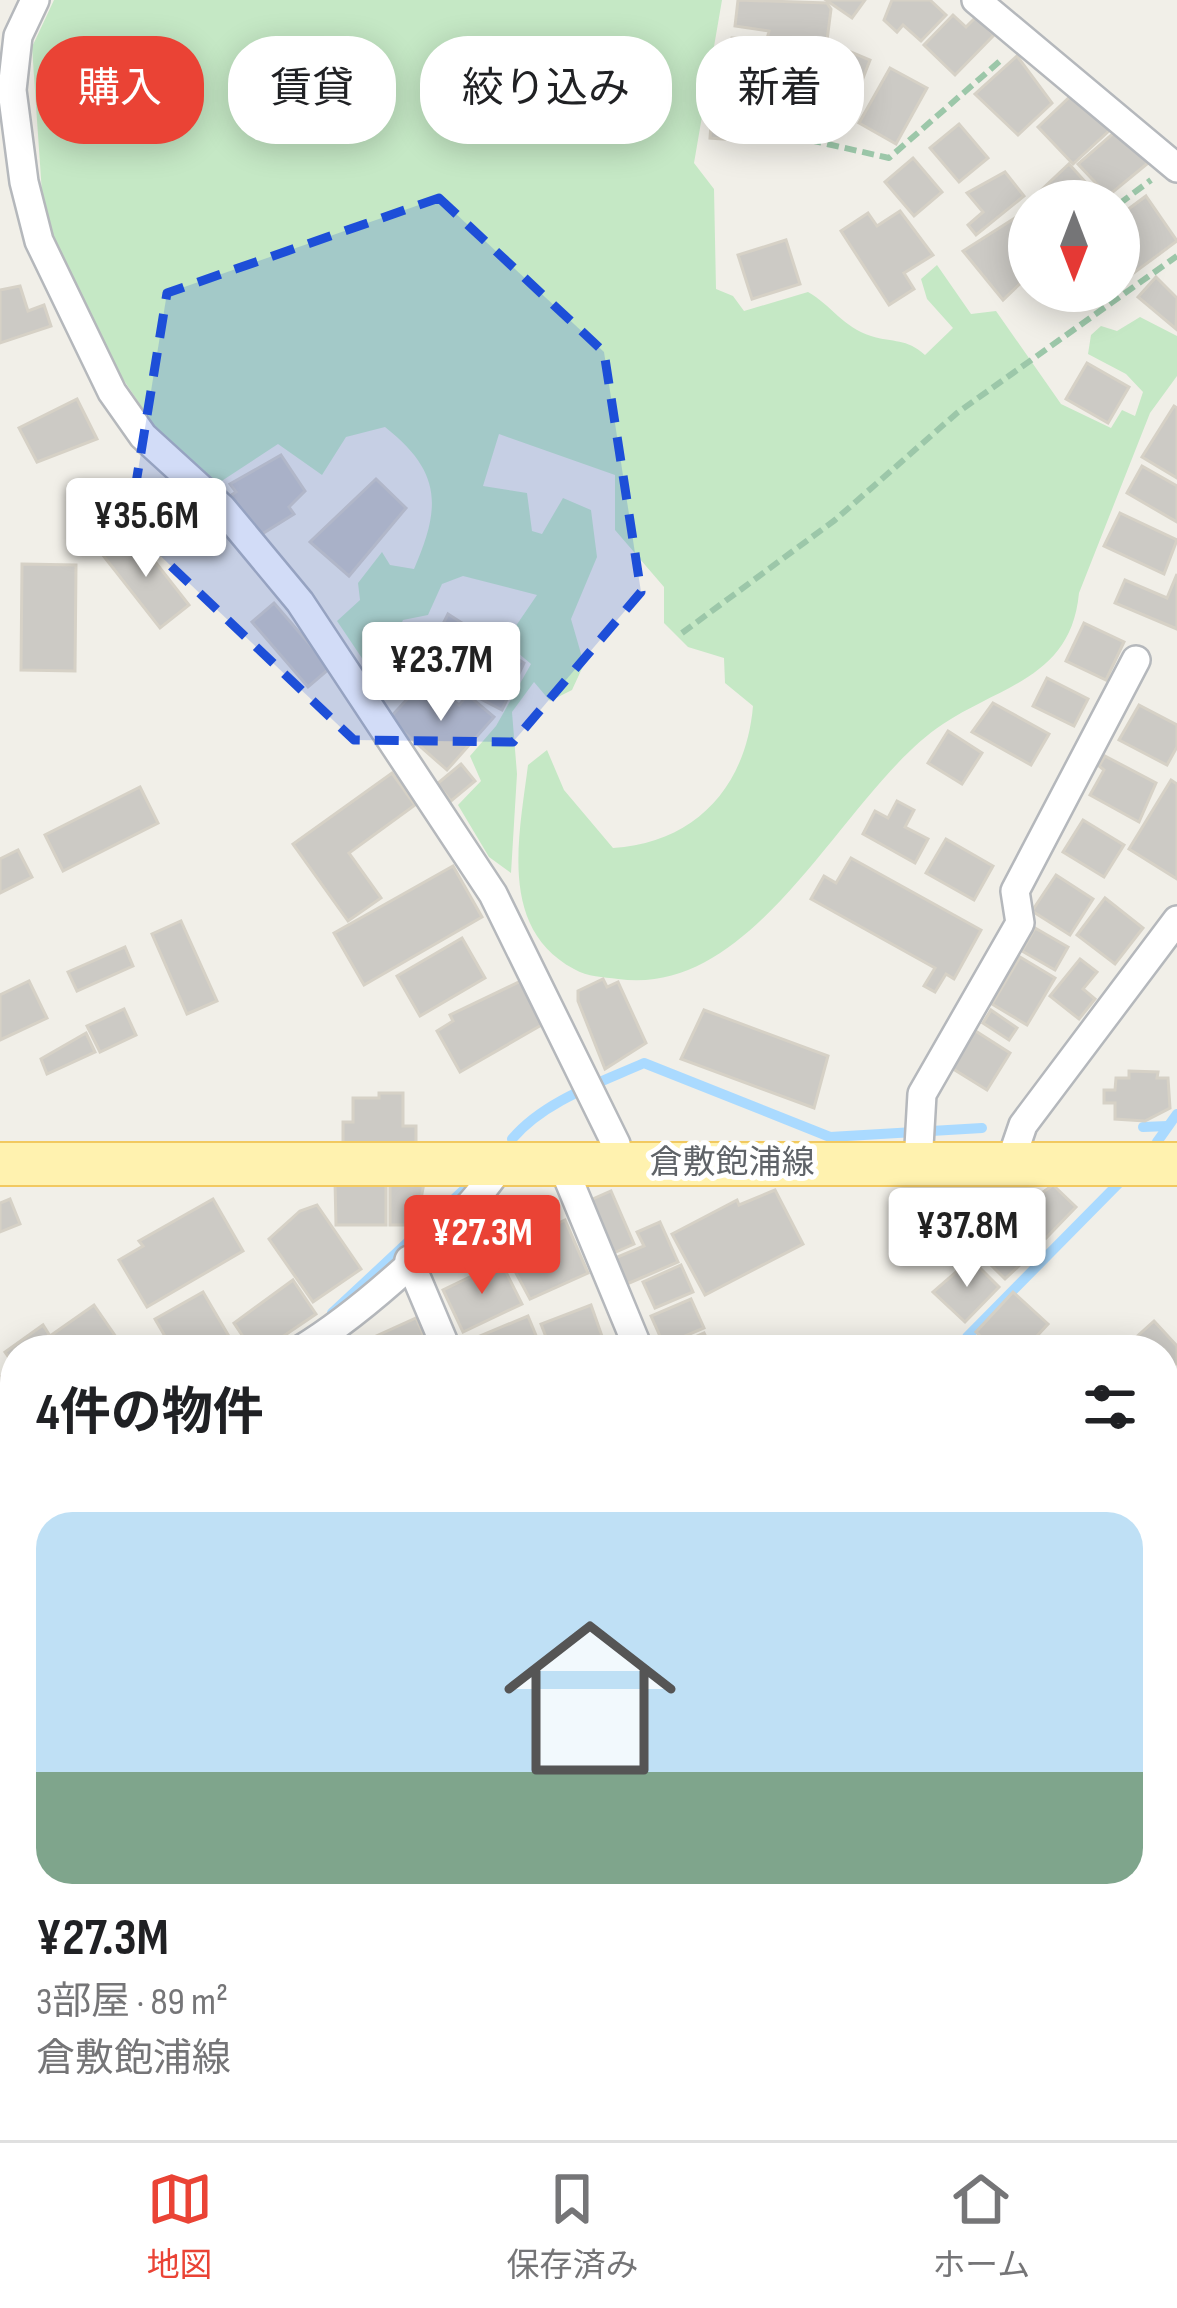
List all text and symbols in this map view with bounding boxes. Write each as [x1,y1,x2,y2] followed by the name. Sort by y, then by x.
[36,36,204,144] chip: 購入
[228,36,396,144] chip: 賃貸
[420,36,672,144] chip: 絞り込み
[696,36,864,144] chip: 新着
[1008,180,1140,312] north arrow
[1008,180,1140,312] map controls
[48,478,244,580] pin: ¥35.6M
[93,493,199,540] text: ¥35.6M
[343,622,539,724] pin: ¥23.7M
[389,637,493,684] text: ¥23.7M
[650,1143,815,1183] street label: 倉敷飽浦線
[869,1188,1065,1290] pin: ¥37.8M
[384,1195,580,1297] pin: ¥27.3M
[916,1203,1018,1250] text: ¥37.8M
[431,1210,533,1257] text: ¥27.3M
[1077,1374,1143,1440] icon: filters
[36,1383,264,1444] text: 4件の物件
[482,1590,698,1806] icon: home
[36,1908,169,1969] text: ¥27.3M
[36,1979,228,2026] text: 3部屋 · 89 m²
[36,2036,231,2083] text: 倉敷飽浦線
[147,2166,213,2286] tab: 地図
[506,2166,638,2286] tab: 保存済み
[932,2166,1030,2286] tab: ホーム

